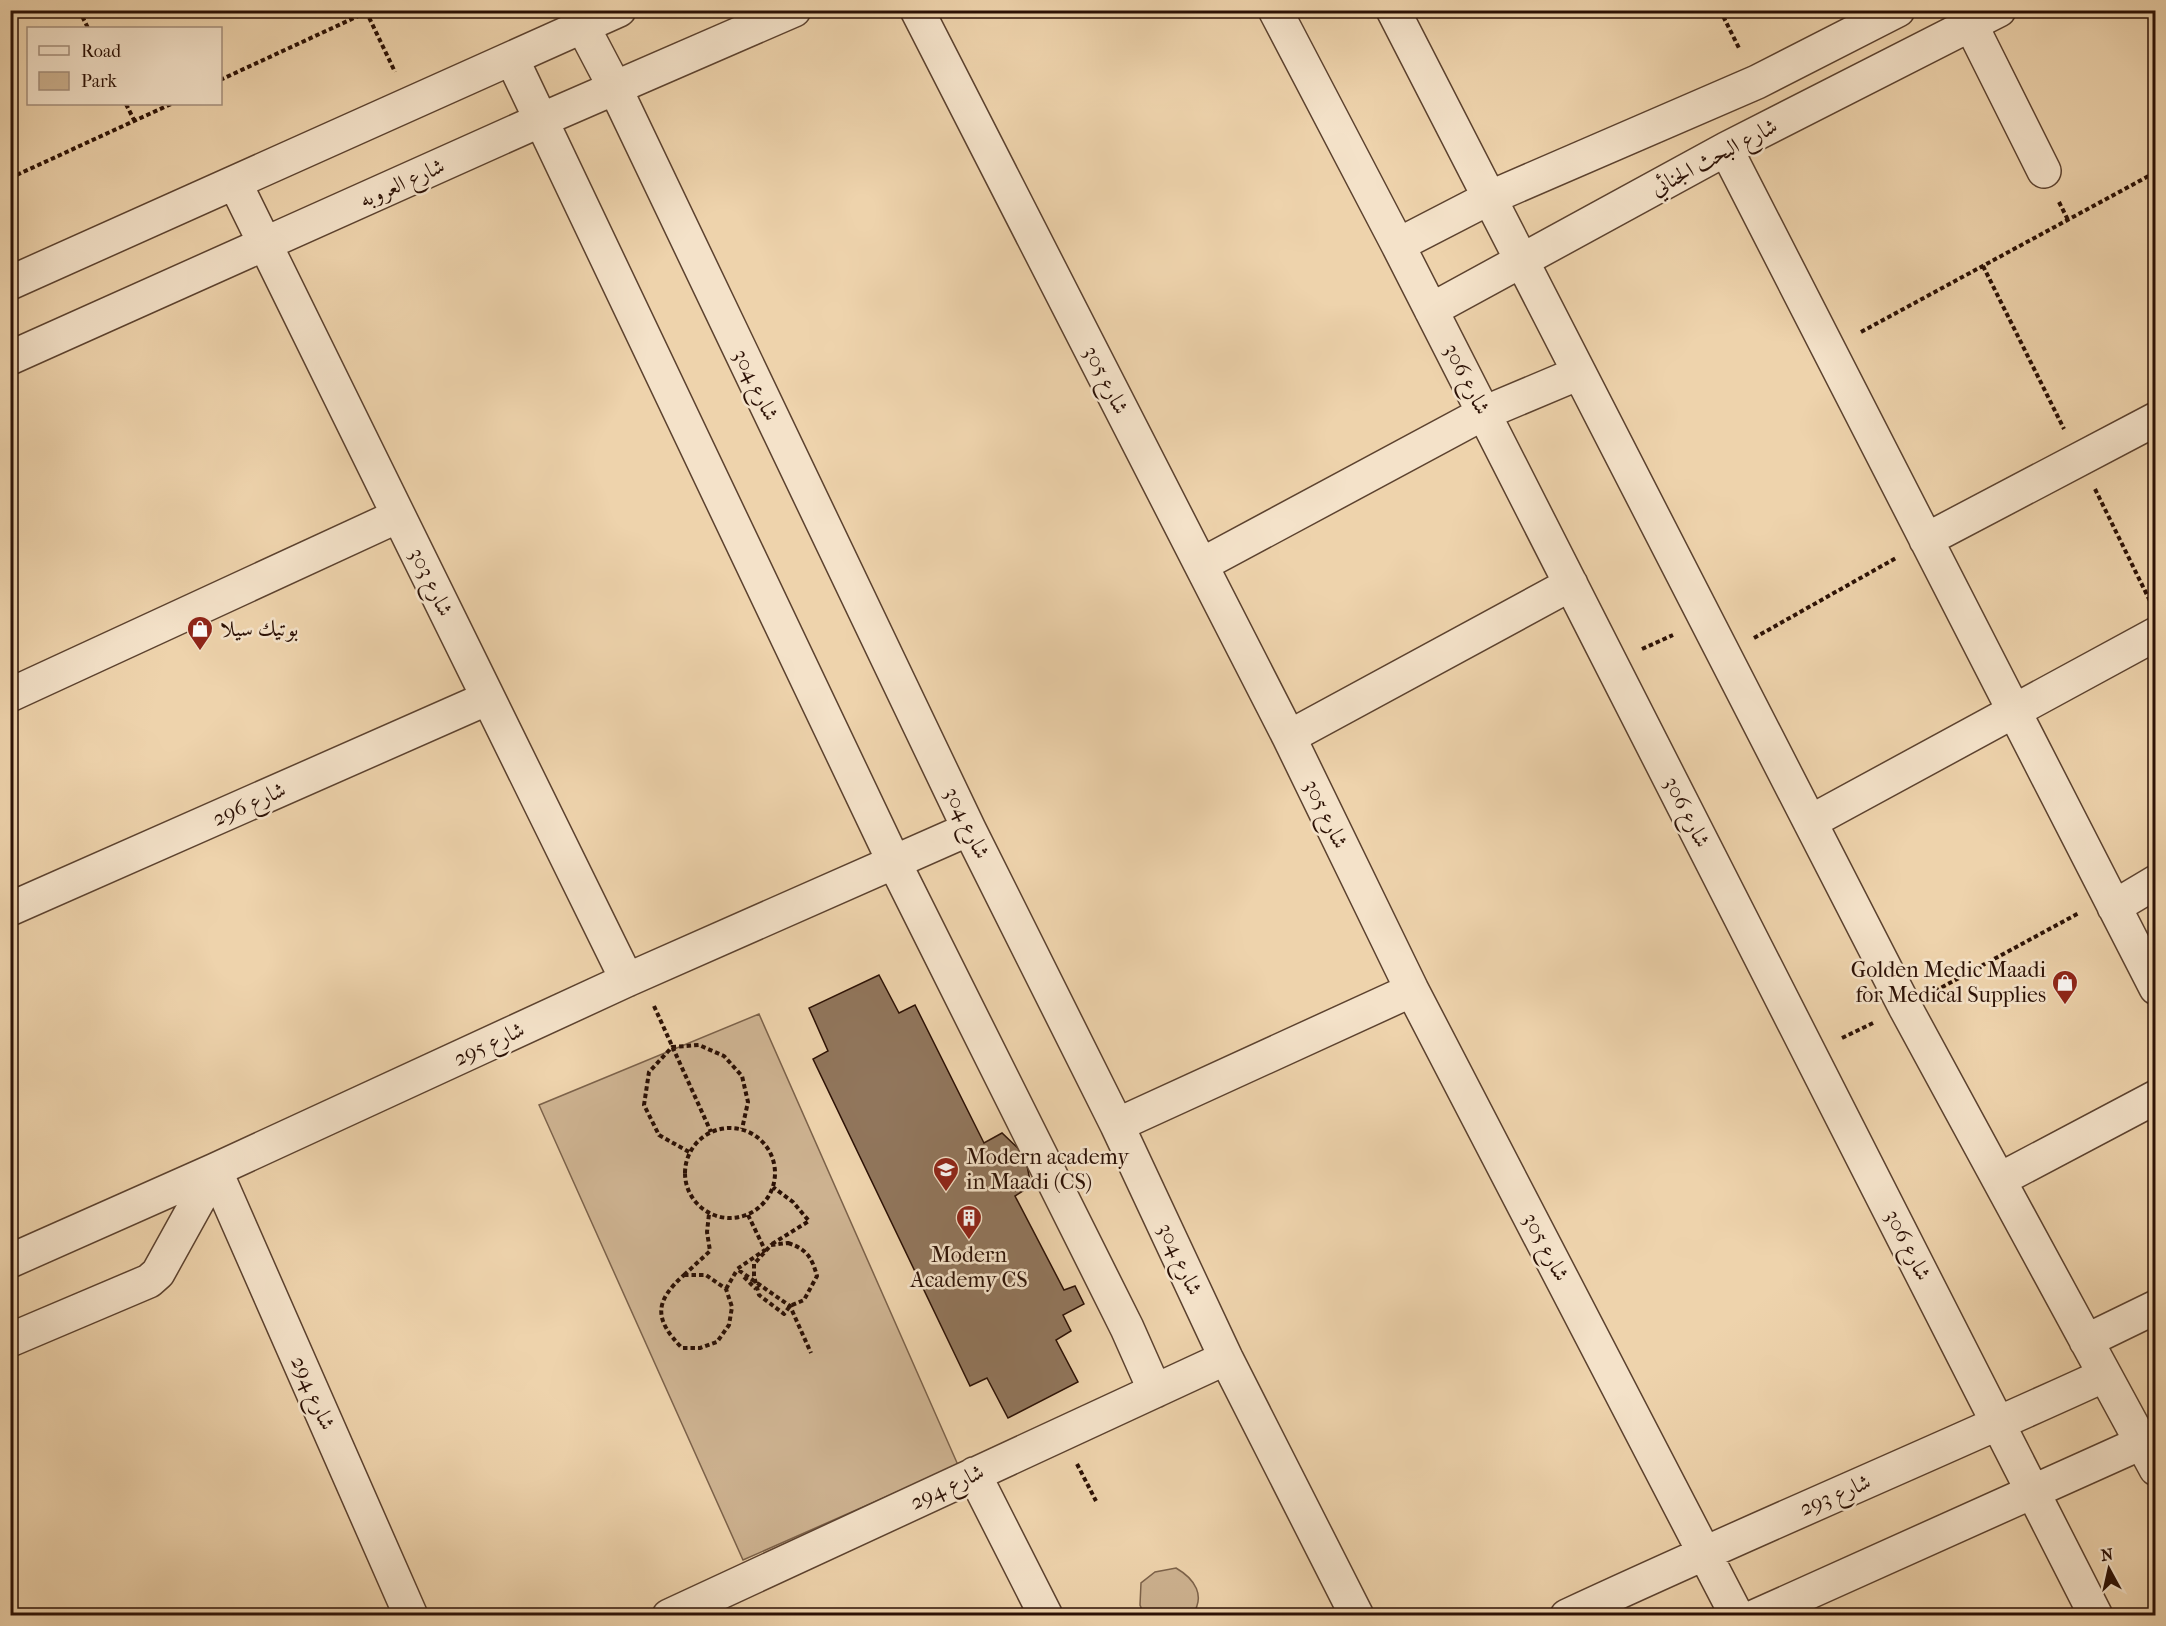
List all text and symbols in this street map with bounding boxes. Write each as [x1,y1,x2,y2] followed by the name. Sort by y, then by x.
[27,27,222,105] legend
[81,41,121,62] text: Road
[81,71,118,92] text: Park
[1646,113,1784,206] street label: شارع البحث الجنائي
[355,153,451,218] street label: شارع العروبه
[1434,339,1496,421] street label: شارع 306
[1073,341,1134,421] street label: شارع 305
[723,345,785,427] street label: شارع 304
[399,543,459,623] street label: شارع 303
[185,614,215,652] shop icon: بوتيك سيلا
[220,616,298,642] place label: بوتيك سيلا
[1654,772,1716,854] street label: شارع 306
[1294,775,1354,855] street label: شارع 305
[208,776,292,836] street label: شارع 296
[934,783,996,865] street label: شارع 304
[1851,957,2046,1008] place label: Golden Medic Maadi for Medical Supplies
[2050,968,2080,1006] shop icon: Golden Medic Maadi for Medical Supplies
[449,1016,531,1076] street label: شارع 295
[966,1144,1130,1195] place label: Modern academy in Maadi (CS)
[931,1155,961,1193] school or university icon: Modern academy in Maadi (CS)
[954,1203,984,1241] building icon: Modern Academy CS
[1875,1205,1937,1287] street label: شارع 306
[1513,1208,1575,1288] street label: شارع 305
[1147,1219,1208,1301] street label: شارع 304
[909,1242,1028,1293] place label: Modern Academy CS
[281,1352,341,1436] street label: شارع 294
[906,1459,990,1520] street label: شارع 294
[1795,1468,1876,1526] street label: شارع 293
[2079,1539,2139,1599] north arrow
[2100,1544,2115,1565] text: N

